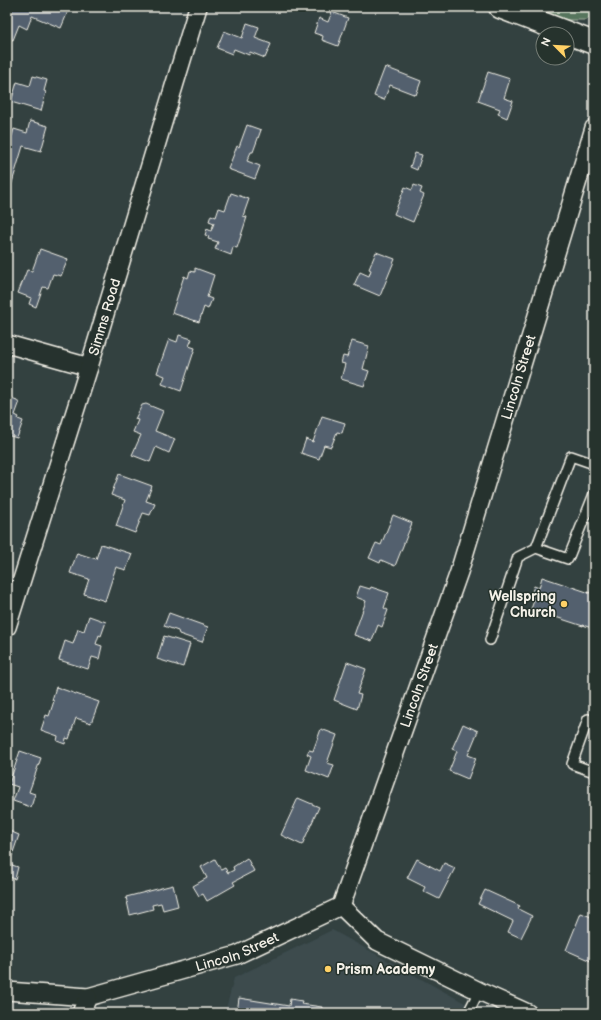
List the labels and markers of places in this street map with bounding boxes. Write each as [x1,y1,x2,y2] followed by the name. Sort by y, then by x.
[489,588,556,621] place label: Wellspring Church
[559,599,569,609] marker: Wellspring Church
[336,961,436,978] place label: Prism Academy
[323,964,333,974] marker: Prism Academy

